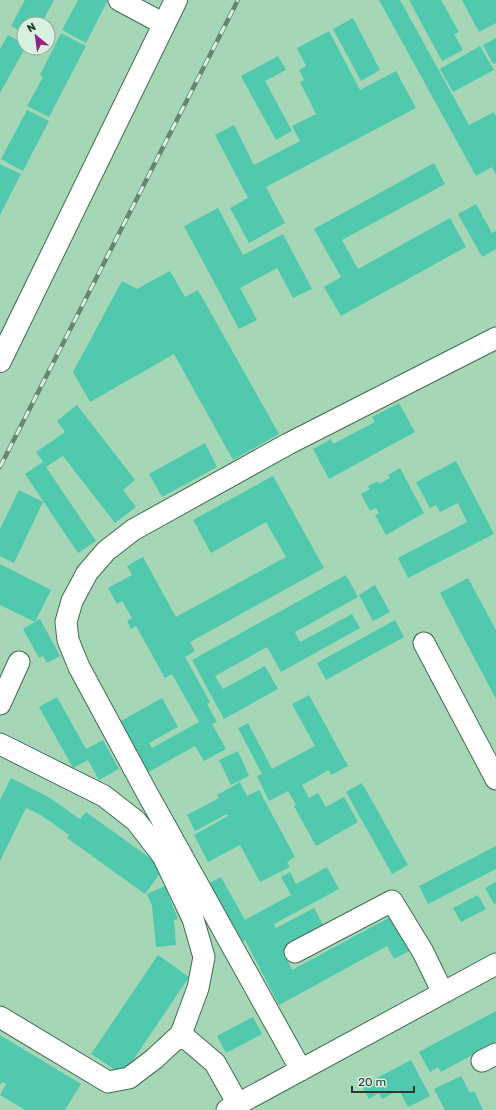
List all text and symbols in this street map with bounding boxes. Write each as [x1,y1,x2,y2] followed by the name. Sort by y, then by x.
[16,16,56,56] north arrow
[25,20,38,35] text: N
[352,1068,414,1094] scale bar
[358,1075,386,1089] text: 20 m

